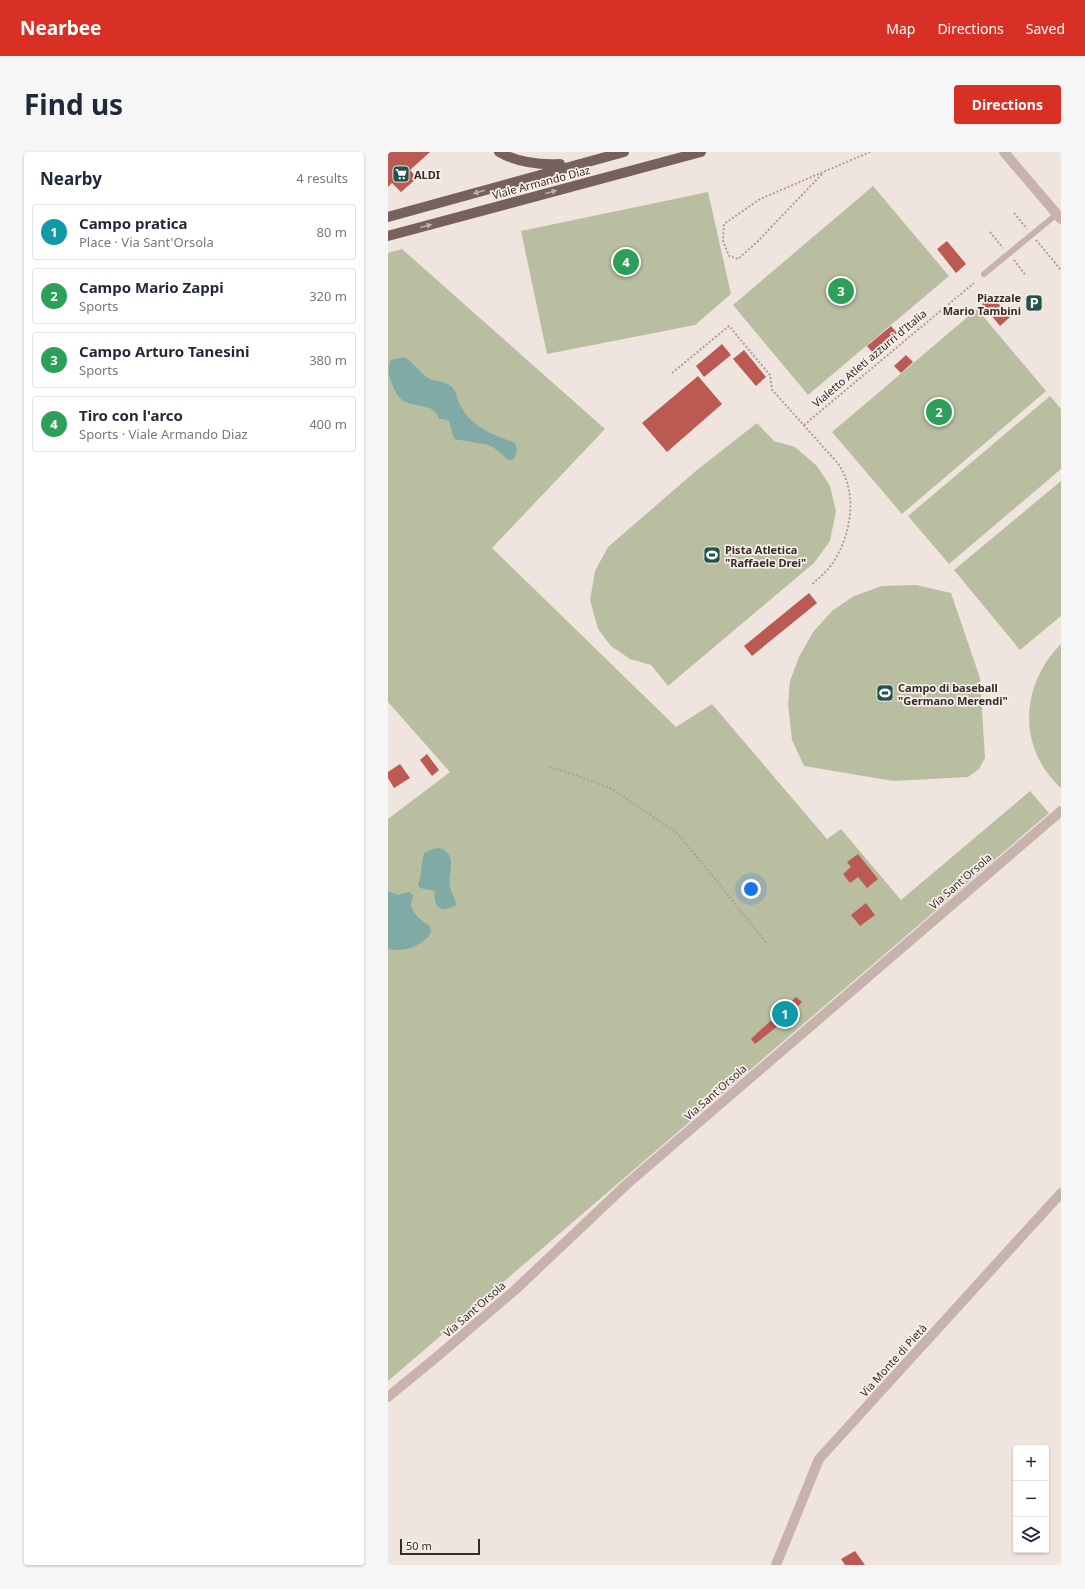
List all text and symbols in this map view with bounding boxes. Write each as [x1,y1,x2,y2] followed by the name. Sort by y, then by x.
[20,15,101,41] text: Nearbee
[886,19,915,38] text: Map
[937,19,1004,38] text: Directions
[1026,19,1065,38] text: Saved
[24,85,123,123] text: Find us
[954,85,1061,124] button: Directions
[490,162,592,202] street label: Viale Armando Diaz
[391,164,411,184] supermarket icon: ALDI
[40,167,102,190] text: Nearby
[414,167,440,182] place label: ALDI
[296,169,348,187] text: 4 results
[472,189,485,195] one-way arrow
[546,189,558,195] one-way arrow
[79,213,188,233] text: Campo pratica
[419,222,432,228] one-way arrow
[50,223,58,241] text: 1
[317,223,347,241] text: 80 m
[79,233,214,251] text: Place · Via Sant'Orsola
[613,247,639,277] pin: 4
[828,276,854,306] pin: 3
[79,277,224,297] text: Campo Mario Zappi
[50,287,58,305] text: 2
[309,287,347,305] text: 320 m
[943,290,1021,318] place label: Piazzale Mario Tambini
[1024,293,1044,313] parking icon: Piazzale Mario Tambini
[79,297,118,315] text: Sports
[809,306,929,410] street label: Vialetto Atleti azzurri d'Italia
[79,341,249,361] text: Campo Arturo Tanesini
[50,351,58,369] text: 3
[309,351,347,369] text: 380 m
[79,361,118,379] text: Sports
[926,397,952,427] pin: 2
[79,405,183,425] text: Tiro con l'arco
[50,415,58,433] text: 4
[309,415,347,433] text: 400 m
[79,425,248,443] text: Sports · Viale Armando Diaz
[725,542,806,570] place label: Pista Atletica "Raffaele Drei"
[702,545,722,565] sports icon: Pista Atletica "Raffaele Drei"
[898,680,1008,708] place label: Campo di baseball "Germano Merendi"
[875,683,895,703] sports icon: Campo di baseball "Germano Merendi"
[926,850,994,912] street label: Via Sant'Orsola
[741,879,761,899] your location
[772,999,798,1029] pin: 1
[681,1061,749,1123] street label: Via Sant'Orsola
[440,1278,508,1340] street label: Via Sant'Orsola
[856,1320,930,1400] street label: Via Monte di Pietà
[1013,1445,1049,1553] map controls
[1013,1445,1049,1481] button: +
[1013,1481,1049,1517] button: −
[1013,1517,1049,1553] button: layers
[400,1537,480,1556] scale bar
[406,1538,432,1553] text: 50 m

